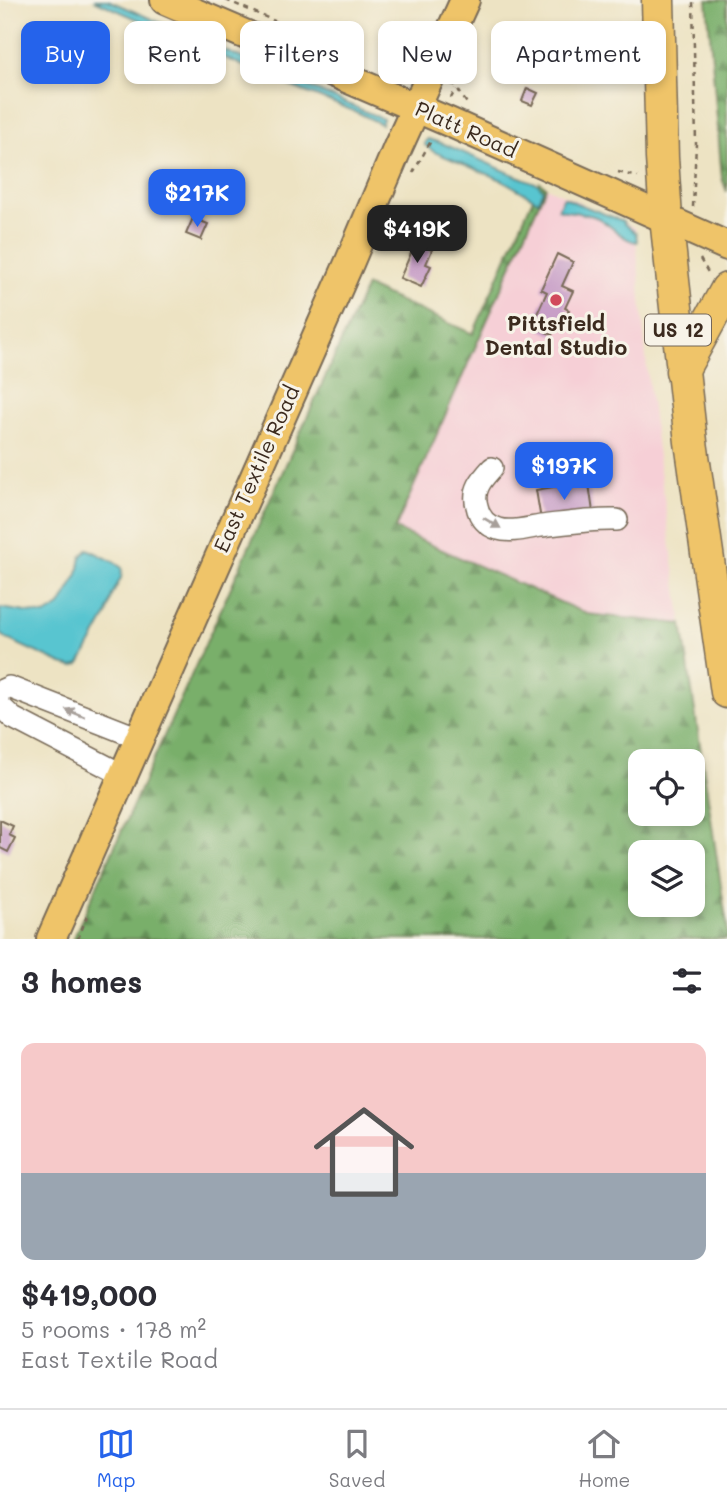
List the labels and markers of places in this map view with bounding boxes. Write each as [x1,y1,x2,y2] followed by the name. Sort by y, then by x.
[148,170,246,229] pin: $217K
[368,205,466,265] pin: $419K
[548,292,564,308] marker: Pittsfield Dental Studio
[485,309,628,360] place label: Pittsfield Dental Studio
[515,442,613,502] pin: $197K

